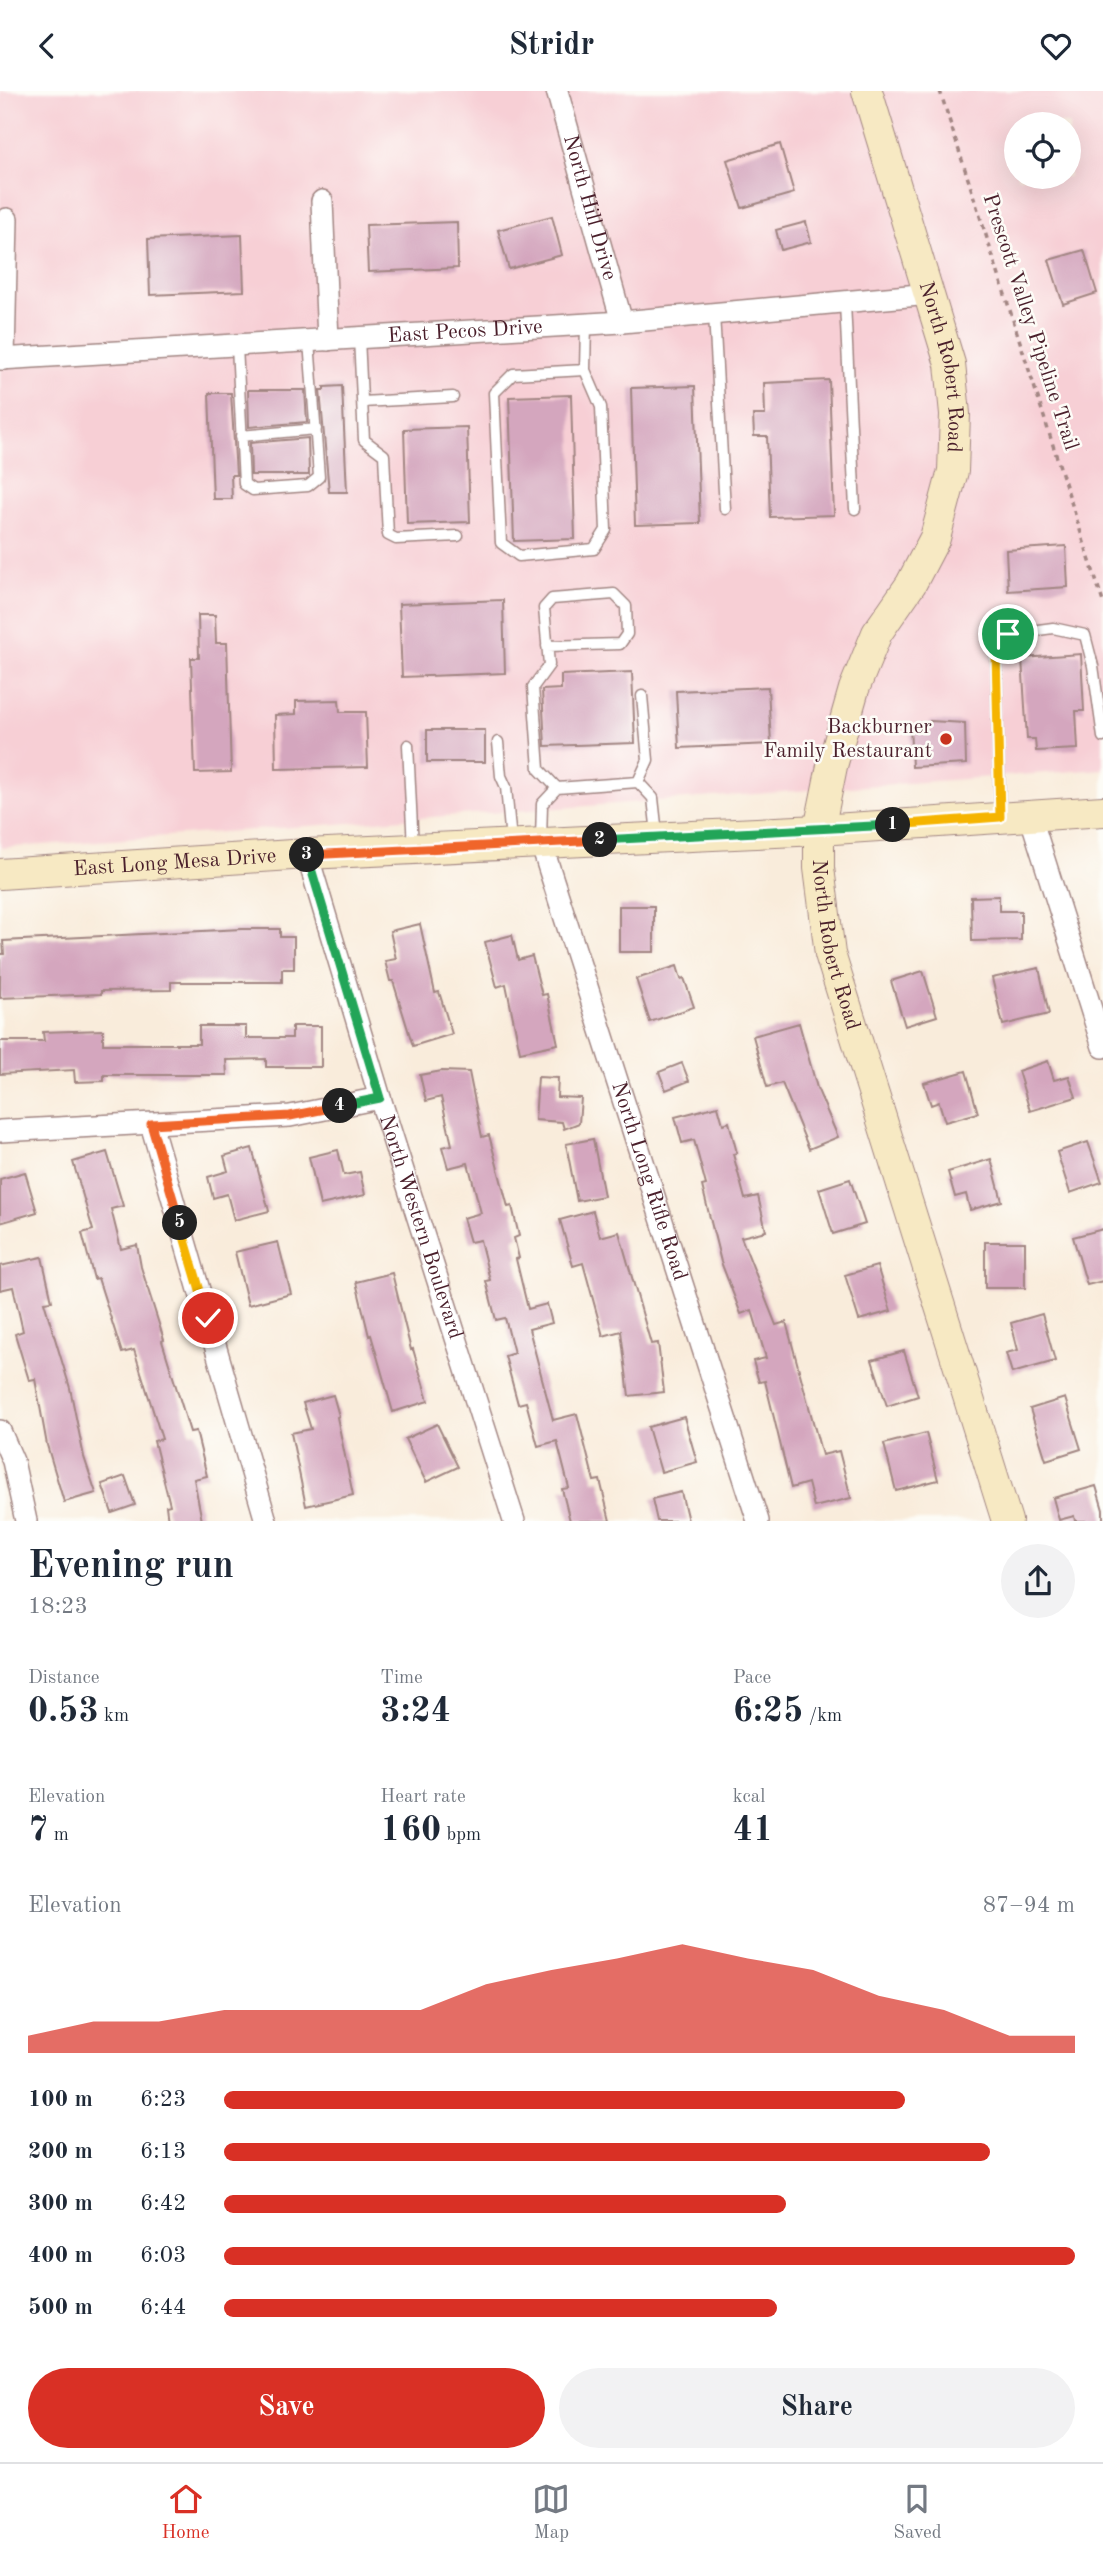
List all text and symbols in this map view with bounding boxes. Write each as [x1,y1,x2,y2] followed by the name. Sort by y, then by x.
[28,27,66,65] icon: back
[1037,27,1075,65] icon: heart
[509,30,594,62] text: Stridr
[1004,112,1081,189] map controls
[1004,112,1081,189] button: locate
[559,133,620,282] street label: North Hill Drive
[978,191,1082,453] street label: Prescott Valley Pipeline Trail
[915,279,966,453] street label: North Robert Road
[387,316,543,346] street label: East Pecos Drive
[978,604,1038,664] pin
[989,615,1027,653] icon: arrive
[763,717,932,762] place label: Backburner Family Restaurant
[938,731,954,747] marker: Backburner Family Restaurant
[876,807,910,843] pin: 1
[887,815,898,834] text: 1
[582,823,618,857] pin: 2
[594,830,605,849] text: 2
[290,837,324,873] pin: 3
[301,845,312,864] text: 3
[72,846,277,880] street label: East Long Mesa Drive
[809,859,864,1033] street label: North Robert Road
[608,1079,691,1283] street label: North Long Rifle Road
[322,1089,358,1123] pin: 4
[334,1096,345,1115] text: 4
[376,1112,466,1342] street label: North Western Boulevard
[162,1205,198,1241] pin: 5
[174,1213,185,1232] text: 5
[178,1288,238,1348] pin
[189,1299,227,1337] icon: check
[1001,1544,1075,1618] button: share
[28,1548,234,1586] text: Evening run
[28,1595,88,1618] text: 18:23
[28,1669,100,1688] text: Distance
[380,1669,423,1688] text: Time
[733,1669,771,1688] text: Pace
[28,1694,99,1729] text: 0.53
[380,1694,451,1729] text: 3:24
[733,1694,803,1729] text: 6:25
[99,1707,129,1726] text: km
[803,1707,842,1726] text: /km
[28,1788,105,1807] text: Elevation
[380,1788,466,1807] text: Heart rate
[733,1788,765,1807] text: kcal
[28,1813,48,1848] text: 7
[380,1813,441,1848] text: 160
[733,1813,773,1848] text: 41
[48,1826,69,1845] text: m
[441,1826,481,1845] text: bpm
[28,1894,122,1917] text: Elevation
[983,1894,1075,1917] text: 87–94 m
[28,2088,93,2111] text: 100 m
[140,2088,186,2111] text: 6:23
[28,2140,93,2163] text: 200 m
[140,2140,186,2163] text: 6:13
[28,2192,93,2215] text: 300 m
[140,2192,186,2215] text: 6:42
[28,2244,93,2267] text: 400 m
[140,2244,186,2267] text: 6:03
[28,2296,93,2319] text: 500 m
[140,2296,186,2319] text: 6:44
[28,2368,545,2448] button: Save
[559,2368,1075,2448] button: Share
[161,2480,210,2545] tab: Home
[532,2480,570,2545] tab: Map
[893,2480,942,2545] tab: Saved

